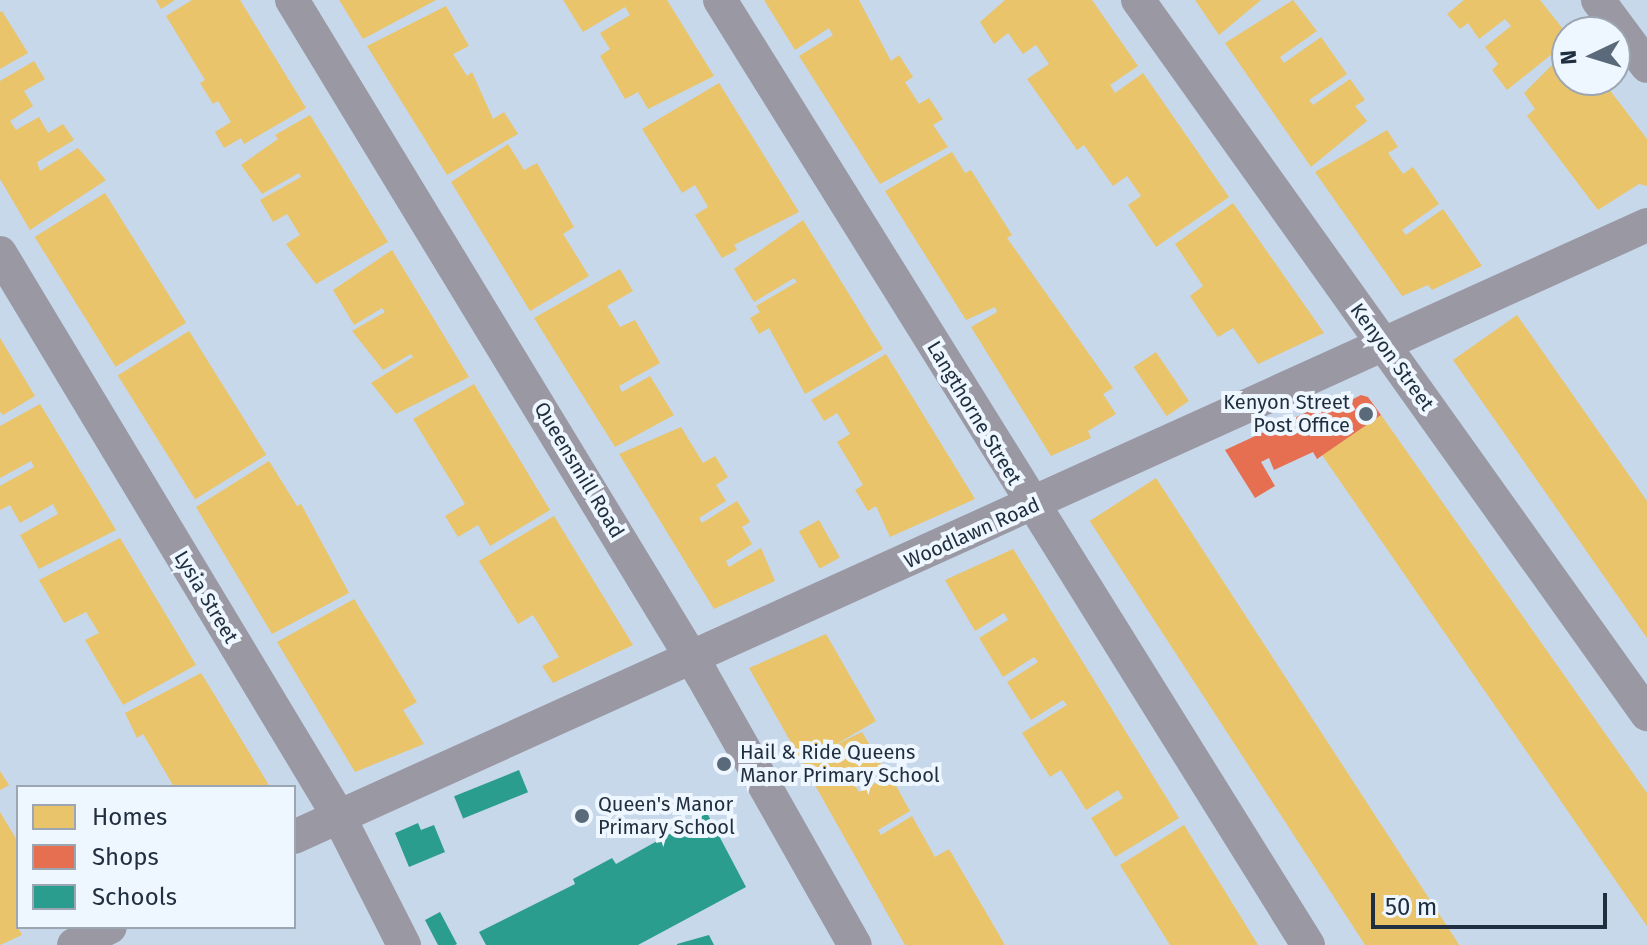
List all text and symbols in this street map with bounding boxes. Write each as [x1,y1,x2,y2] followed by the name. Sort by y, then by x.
[1551,16,1631,96] north arrow
[1555,49,1583,66] text: N
[1345,299,1439,415] street label: Kenyon Street
[922,337,1026,489] street label: Langthorne Street
[1223,390,1350,437] place label: Kenyon Street Post Office
[529,398,629,542] street label: Queensmill Road
[1357,405,1375,423] marker: Kenyon Street Post Office
[901,492,1043,574] street label: Woodlawn Road
[169,546,243,648] street label: Lysia Street
[740,740,940,787] place label: Hail & Ride Queens Manor Primary School
[715,755,733,773] marker: Hail & Ride Queens Manor Primary School
[16,785,296,929] legend
[598,792,735,839] place label: Queen's Manor Primary School
[92,803,167,831] text: Homes
[573,807,591,825] marker: Queen's Manor Primary School
[92,843,159,871] text: Shops
[1375,877,1611,927] scale bar
[92,883,177,911] text: Schools
[1385,893,1437,921] text: 50 m

